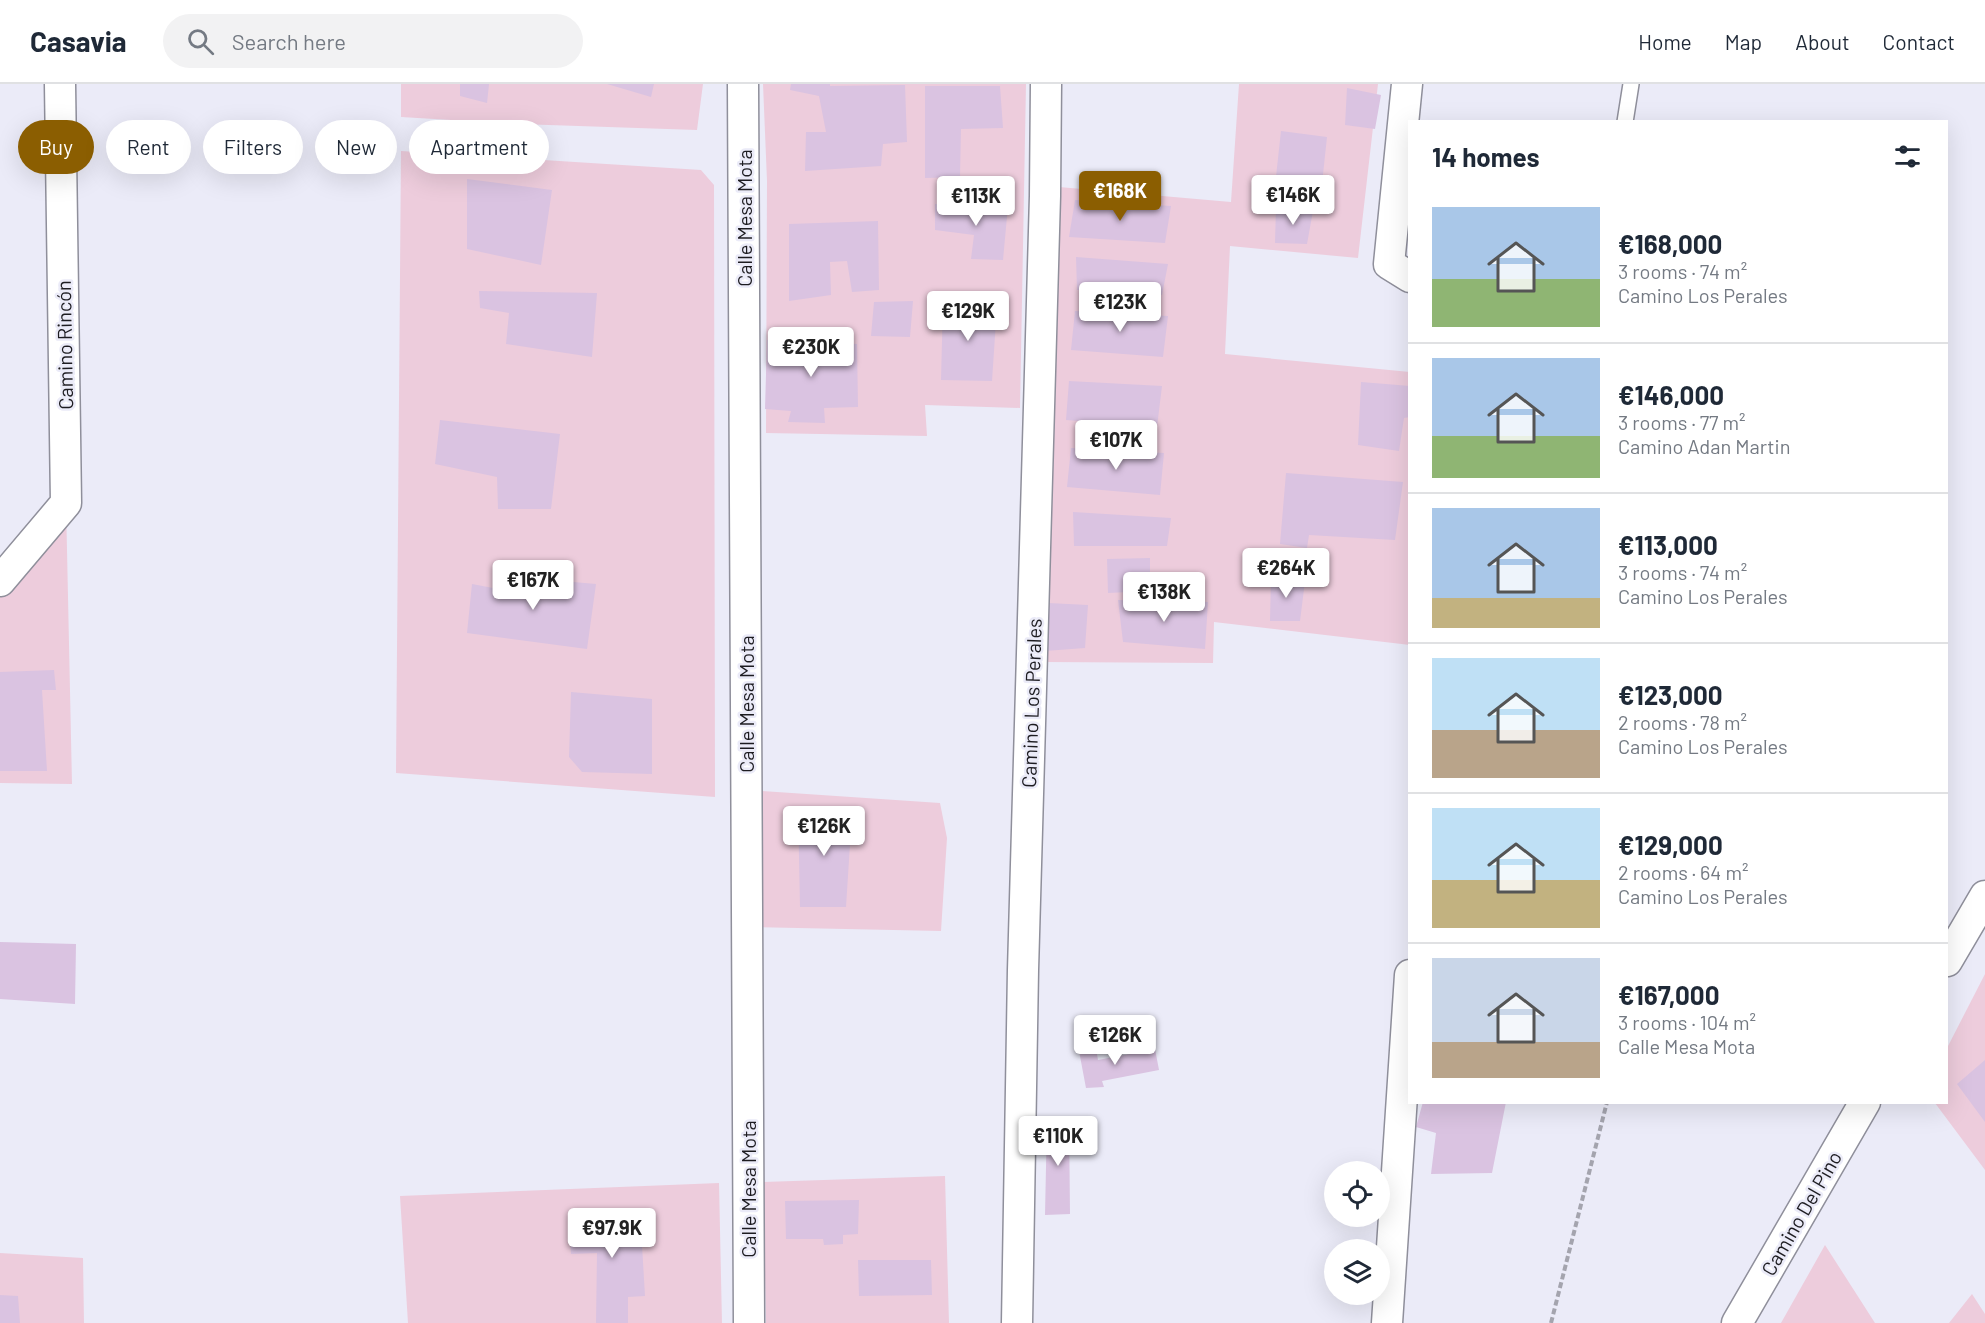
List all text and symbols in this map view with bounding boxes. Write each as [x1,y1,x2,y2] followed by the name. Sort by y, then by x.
[163,14,583,68] search box
[30,24,127,58] text: Casavia
[184,25,217,58] icon: search
[232,28,346,54] text: Search here
[1638,29,1692,54] text: Home
[1725,29,1762,54] text: Map
[1795,29,1850,54] text: About
[1883,29,1955,54] text: Contact
[18,120,94,174] chip: Buy
[106,120,191,174] chip: Rent
[203,120,303,174] chip: Filters
[315,120,397,174] chip: New
[409,120,549,174] chip: Apartment
[1891,140,1924,173] icon: filters
[1432,141,1539,172] text: 14 homes
[732,149,756,287] street label: Calle Mesa Mota
[1078,171,1162,222] pin: €168K
[1251,175,1335,226] pin: €146K
[934,176,1018,227] pin: €113K
[1093,178,1147,202] text: €168K
[1265,182,1321,206] text: €146K
[951,183,1001,207] text: €113K
[1618,228,1722,259] text: €168,000
[1480,231,1552,303] icon: home
[1618,259,1747,283] text: 3 rooms · 74 m²
[51,280,77,410] street label: Camino Rincón
[1078,282,1162,333] pin: €123K
[1618,283,1788,307] text: Camino Los Perales
[1093,289,1147,313] text: €123K
[926,291,1010,342] pin: €129K
[941,298,995,322] text: €129K
[769,327,853,378] pin: €230K
[782,334,840,358] text: €230K
[1618,379,1724,410] text: €146,000
[1480,382,1552,454] icon: home
[1618,410,1746,434] text: 3 rooms · 77 m²
[1074,420,1158,471] pin: €107K
[1089,427,1143,451] text: €107K
[1618,434,1790,458] text: Camino Adan Martin
[1618,529,1718,560] text: €113,000
[1480,532,1552,604] icon: home
[1244,548,1328,599] pin: €264K
[1256,555,1316,579] text: €264K
[491,560,575,611] pin: €167K
[1618,560,1747,584] text: 3 rooms · 74 m²
[507,567,559,591] text: €167K
[1122,572,1206,623] pin: €138K
[1137,579,1191,603] text: €138K
[1618,584,1788,608] text: Camino Los Perales
[1016,618,1046,788] street label: Camino Los Perales
[734,635,758,773] street label: Calle Mesa Mota
[1618,679,1723,710] text: €123,000
[1480,682,1552,754] icon: home
[1618,710,1747,734] text: 2 rooms · 78 m²
[1618,734,1788,758] text: Camino Los Perales
[782,806,866,857] pin: €126K
[797,813,851,837] text: €126K
[1618,829,1723,860] text: €129,000
[1480,832,1552,904] icon: home
[1618,860,1748,884] text: 2 rooms · 64 m²
[1618,884,1788,908] text: Camino Los Perales
[1618,979,1720,1010] text: €167,000
[1480,982,1552,1054] icon: home
[1618,1010,1756,1034] text: 3 rooms · 104 m²
[1073,1015,1157,1066] pin: €126K
[1088,1022,1142,1046] text: €126K
[1618,1034,1755,1058] text: Calle Mesa Mota
[1016,1116,1100,1167] pin: €110K
[736,1120,760,1258] street label: Calle Mesa Mota
[1033,1123,1083,1147] text: €110K
[1756,1147,1846,1279] street label: Camino Del Pino
[1324,1161,1390,1305] map controls
[1324,1161,1390,1227] button: locate
[563,1208,661,1259] pin: €97.9K
[582,1215,642,1239] text: €97.9K
[1324,1239,1390,1305] button: layers

